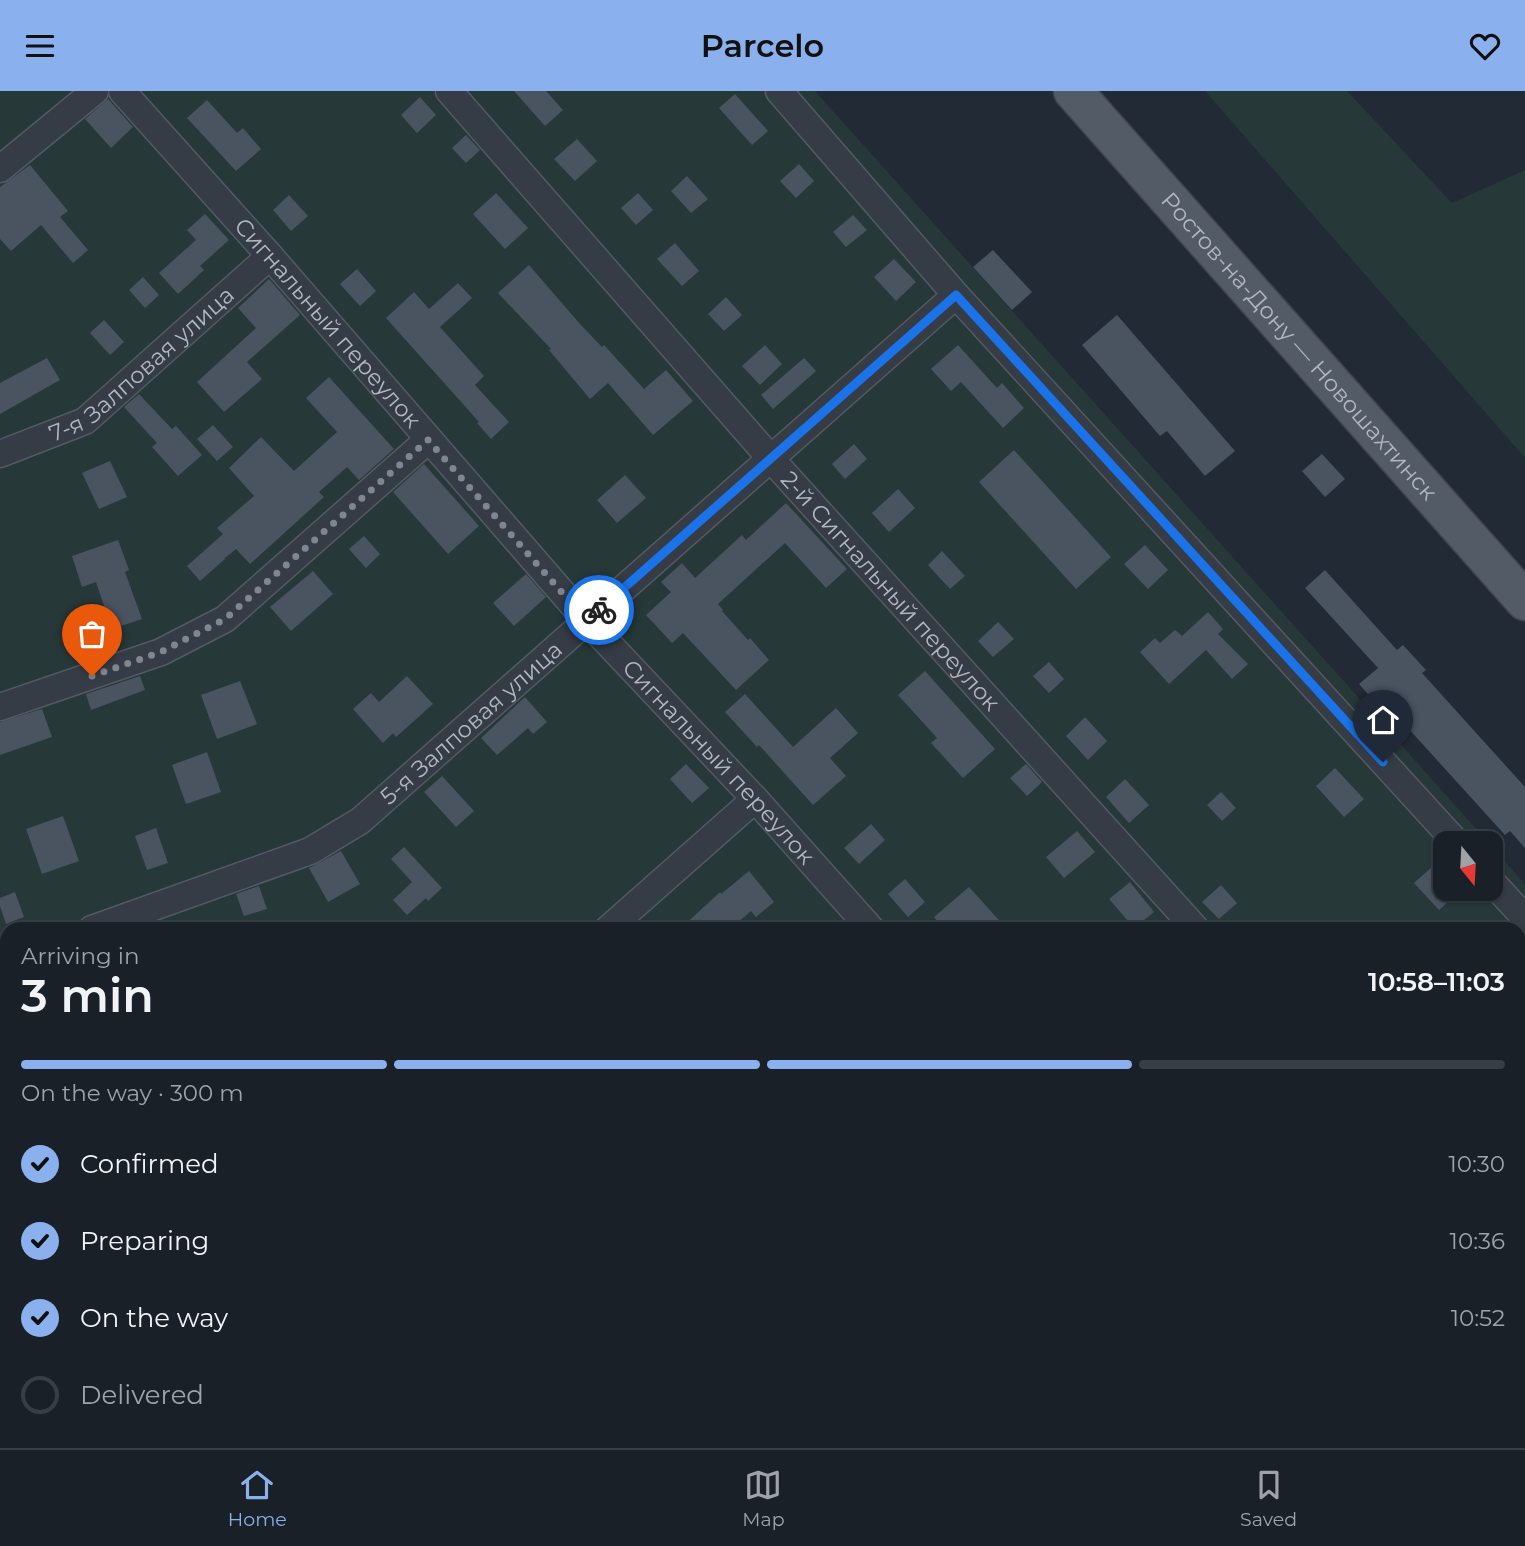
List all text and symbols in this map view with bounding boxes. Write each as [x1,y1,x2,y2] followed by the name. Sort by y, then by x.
[701,26,824,65] text: Parcelo
[21,27,59,65] icon: menu
[1466,27,1504,65] icon: heart
[1155,186,1443,506] street label: Ростов-на-Дону — Новошахтинск
[229,212,427,434] street label: Сигнальный переулок
[45,281,240,448] street label: 7-я Залповая улица
[775,465,1006,717] street label: 2-й Сигнальный переулок
[564,575,634,645] courier
[580,591,618,629] icon: bike
[62,604,122,676] pin
[73,615,111,653] icon: bag
[374,635,568,811] street label: 5-я Залповая улица
[617,654,821,871] street label: Сигнальный переулок
[1353,690,1413,762] pin
[1364,701,1402,739] icon: home
[1433,831,1503,901] north arrow
[1433,831,1503,901] map controls
[21,942,140,970] text: Arriving in
[1368,966,1505,998] text: 10:58–11:03
[21,967,154,1024] text: 3 min
[21,1079,244,1107] text: On the way · 300 m
[21,1145,59,1183] icon: check
[80,1148,219,1180] text: Confirmed
[1448,1150,1505,1178] text: 10:30
[21,1222,59,1260] icon: check
[80,1225,209,1257] text: Preparing
[1450,1227,1505,1255] text: 10:36
[21,1299,59,1337] icon: check
[80,1302,228,1334] text: On the way
[1451,1304,1505,1332] text: 10:52
[80,1379,204,1411] text: Delivered
[228,1466,287,1531] tab: Home
[742,1466,785,1531] tab: Map
[1240,1466,1297,1531] tab: Saved

